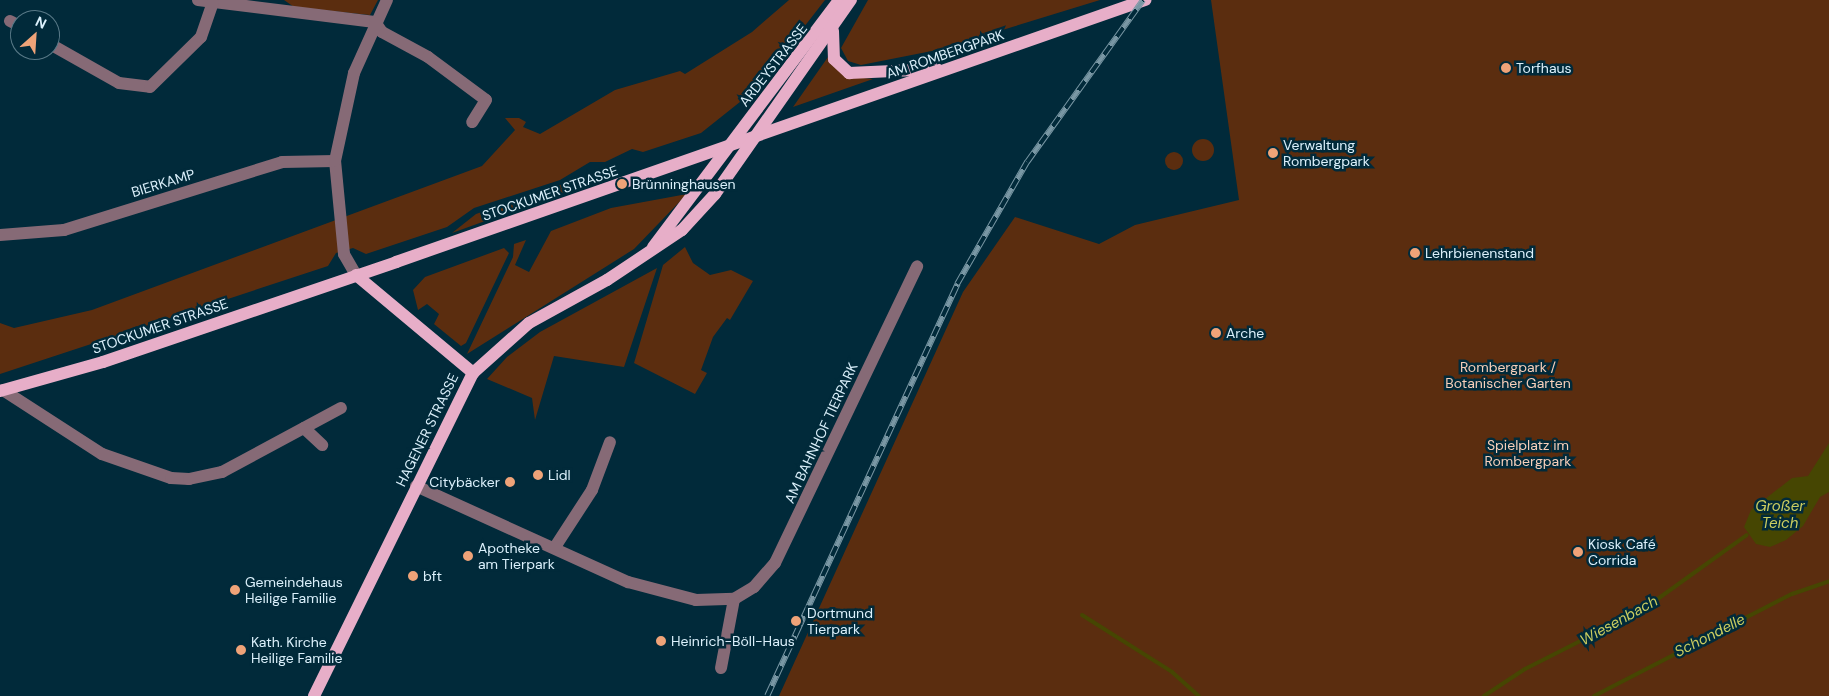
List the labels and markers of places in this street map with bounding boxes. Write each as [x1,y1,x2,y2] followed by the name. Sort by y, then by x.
[1516,60,1572,76] place label: Torfhaus
[1500,62,1512,74] marker: Torfhaus
[1283,137,1370,170] place label: Verwaltung Rombergpark
[1267,147,1279,159] marker: Verwaltung Rombergpark
[632,176,736,192] place label: Brünninghausen
[616,178,628,190] marker: Brünninghausen
[1425,245,1534,261] place label: Lehrbienenstand
[1409,247,1421,259] marker: Lehrbienenstand
[1226,325,1264,341] place label: Arche
[1210,327,1222,339] marker: Arche
[548,467,571,483] place label: Lidl
[532,469,544,481] marker: Lidl
[429,474,500,490] place label: Citybäcker
[504,476,516,488] marker: Citybäcker
[1588,536,1656,568] place label: Kiosk Café Corrida
[478,540,555,572] place label: Apotheke am Tierpark
[1572,546,1584,558] marker: Kiosk Café Corrida
[462,550,474,562] marker: Apotheke am Tierpark
[423,568,442,584] place label: bft
[407,570,419,582] marker: bft
[245,574,343,606] place label: Gemeindehaus Heilige Familie
[229,584,241,596] marker: Gemeindehaus Heilige Familie
[807,605,873,638] place label: Dortmund Tierpark
[789,614,803,628] marker: Dortmund Tierpark
[671,633,795,649] place label: Heinrich-Böll-Haus
[251,634,342,666] place label: Kath. Kirche Heilige Familie
[655,635,667,647] marker: Heinrich-Böll-Haus
[235,644,247,656] marker: Kath. Kirche Heilige Familie

